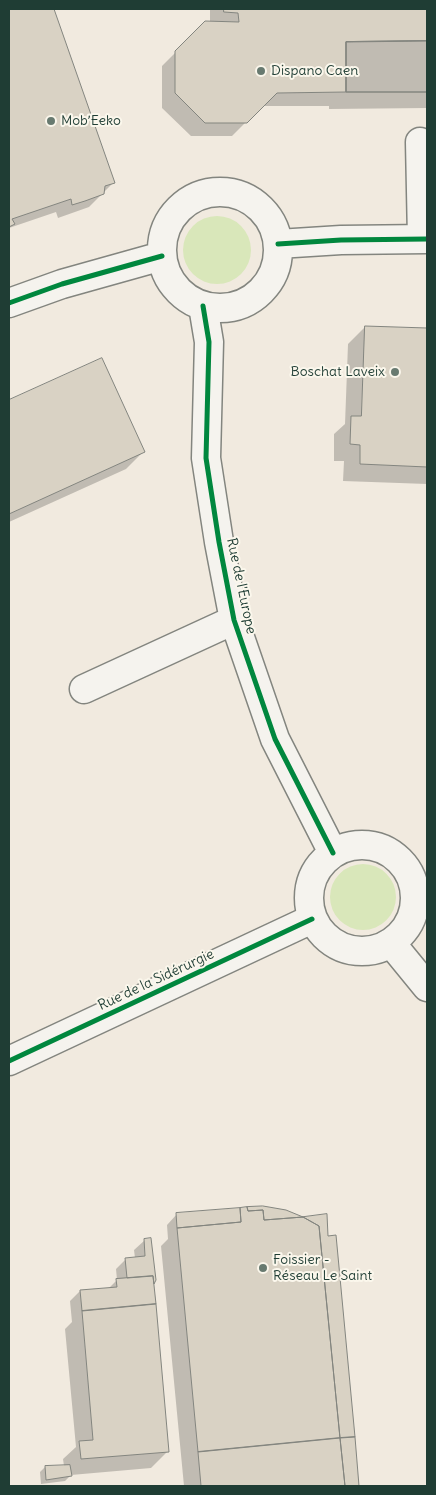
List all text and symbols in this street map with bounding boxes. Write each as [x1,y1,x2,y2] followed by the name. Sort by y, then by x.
[271,63,358,79] place label: Dispano Caen
[255,65,267,77] marker: Dispano Caen
[61,113,121,129] place label: Mob’Eeko
[45,115,57,127] marker: Mob’Eeko
[290,364,385,380] place label: Boschat Laveix
[389,366,401,378] marker: Boschat Laveix
[223,536,259,636] street label: Rue de l'Europe
[95,946,217,1014] street label: Rue de la Sidérurgie
[273,1252,372,1284] place label: Foissier - Réseau Le Saint
[257,1262,269,1274] marker: Foissier - Réseau Le Saint

